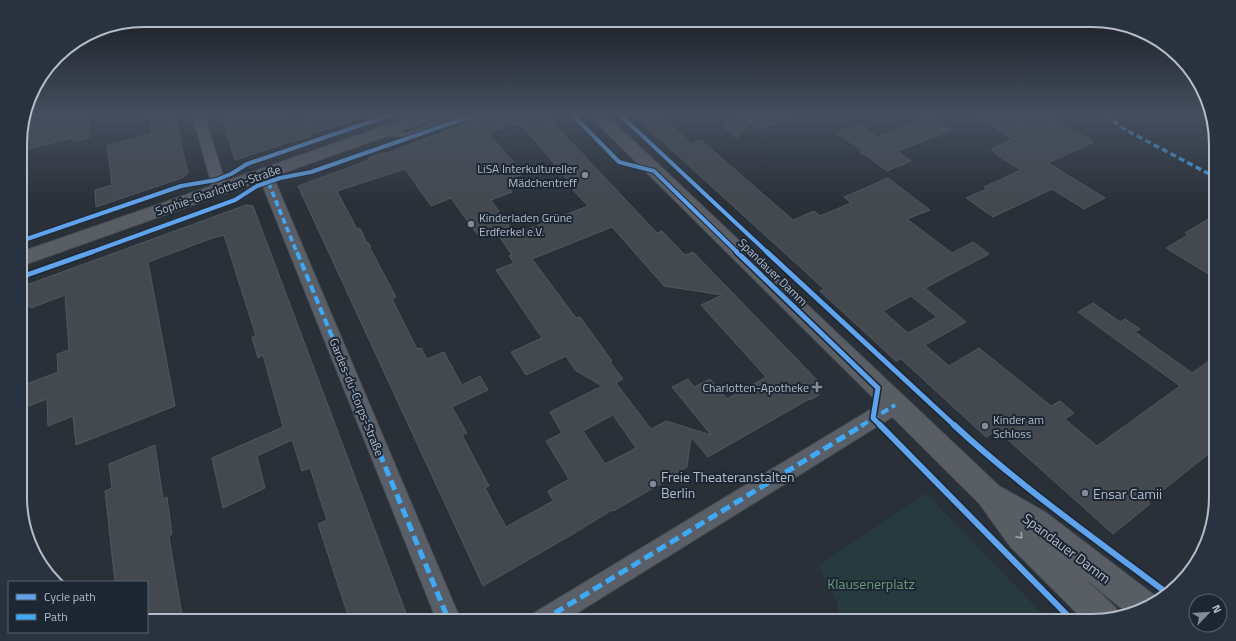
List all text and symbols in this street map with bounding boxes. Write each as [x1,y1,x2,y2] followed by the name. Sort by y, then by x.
[477,159,577,192] place label: LiSA Interkultureller Mädchentreff
[153,160,283,220] street label: Sophie-Charlotten-Straße
[580,170,590,180] marker: LiSA Interkultureller Mädchentreff
[479,208,572,241] place label: Kinderladen Grüne Erdferkel e.V.
[466,219,476,229] marker: Kinderladen Grüne Erdferkel e.V.
[734,234,812,310] street label: Spandauer Damm
[325,335,389,459] street label: Gardes-du-Corps-Straße
[703,378,809,397] place label: Charlotten-Apotheke
[812,382,822,392] marker: Charlotten-Apotheke
[993,410,1044,443] place label: Kinder am Schloss
[980,421,990,431] marker: Kinder am Schloss
[661,466,795,503] place label: Freie Theateranstalten Berlin
[648,479,658,489] marker: Freie Theateranstalten Berlin
[1093,483,1162,504] place label: Ensar Camii
[1080,488,1090,498] marker: Ensar Camii
[1018,508,1116,588] street label: Spandauer Damm
[1016,531,1023,539] one-way arrow
[827,573,915,594] park label: Klausenerplatz
[8,581,148,633] legend
[44,587,96,606] text: Cycle path
[1188,593,1228,633] north arrow
[1208,602,1226,616] text: N
[44,607,68,626] text: Path

